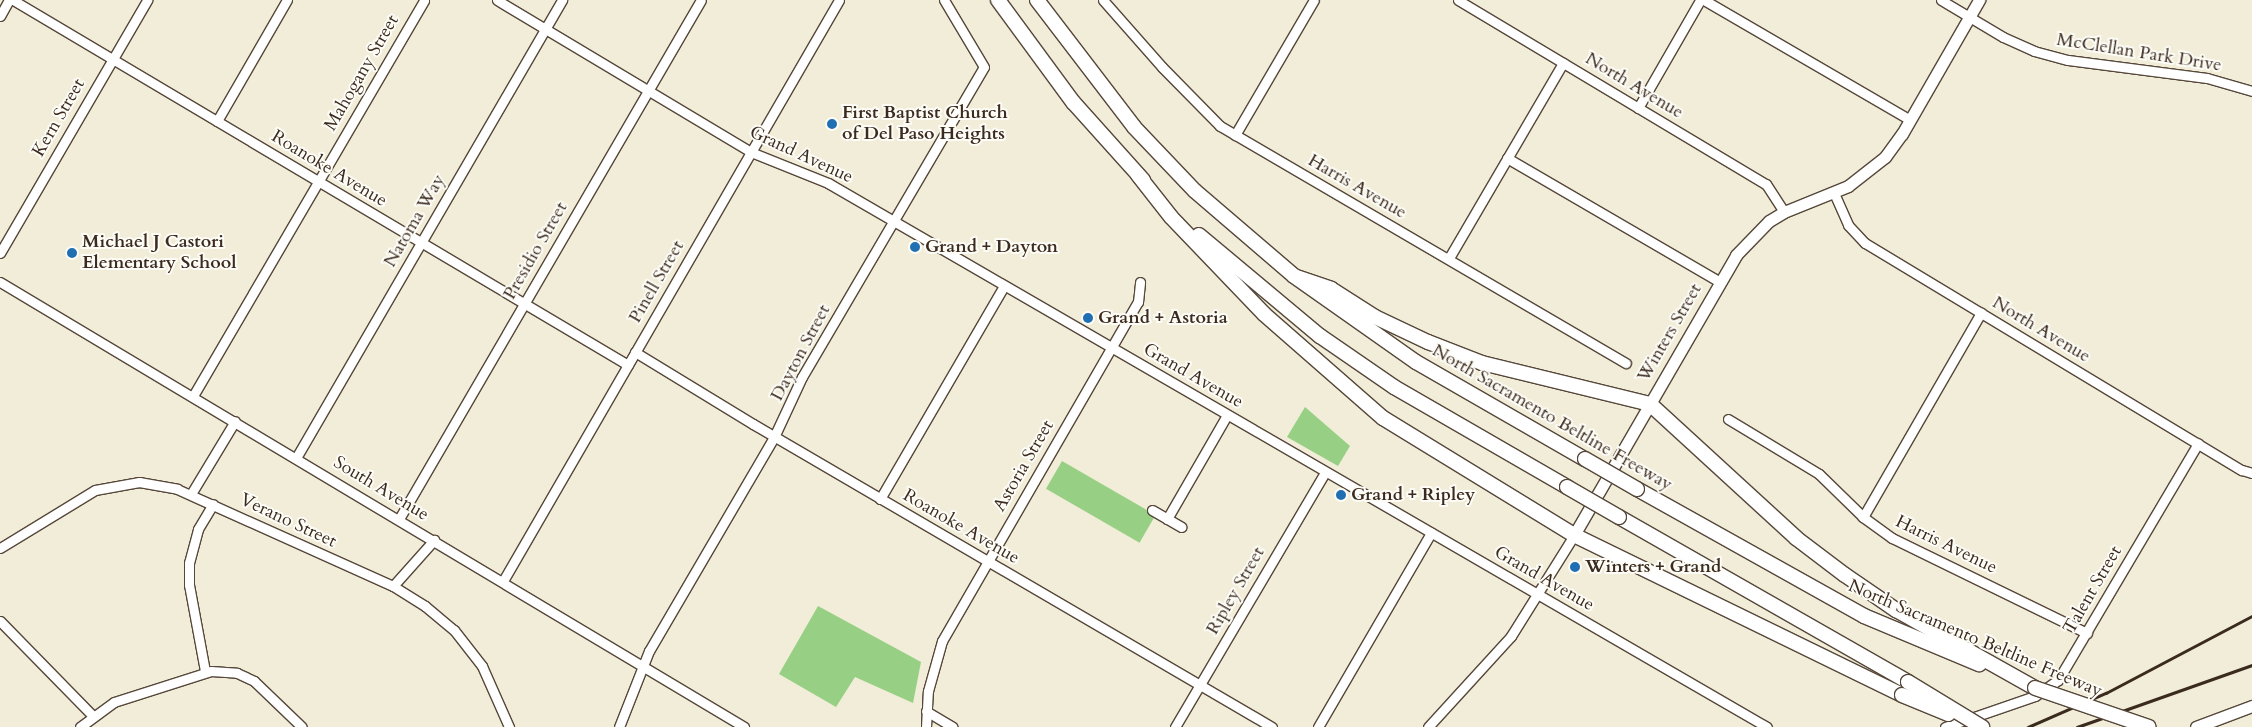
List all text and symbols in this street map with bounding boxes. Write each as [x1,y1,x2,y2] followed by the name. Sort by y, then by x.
[320,11,404,135] street label: Mahogany Street
[2055,29,2223,77] street label: McClellan Park Drive
[1581,48,1687,124] street label: North Avenue
[28,75,90,161] street label: Kern Street
[842,103,1008,146] place label: First Baptist Church of Del Paso Heights
[826,118,838,130] marker: First Baptist Church of Del Paso Heights
[746,122,856,188] street label: Grand Avenue
[267,126,391,212] street label: Roanoke Avenue
[1304,150,1410,224] street label: Harris Avenue
[380,171,450,271] street label: Natoma Way
[499,198,573,304] street label: Presidio Street
[82,232,236,274] place label: Michael J Castori Elementary School
[925,236,1058,258] place label: Grand + Dayton
[625,237,689,327] street label: Pinell Street
[909,241,921,253] marker: Grand + Dayton
[66,247,78,259] marker: Michael J Castori Elementary School
[1633,280,1707,386] street label: Winters Street
[1988,292,2094,368] street label: North Avenue
[767,301,835,405] street label: Dayton Street
[1098,307,1228,329] place label: Grand + Astoria
[1082,312,1094,324] marker: Grand + Astoria
[1139,339,1247,413] street label: Grand Avenue
[1428,340,1676,496] street label: North Sacramento Beltline Freeway
[989,417,1059,515] street label: Astoria Street
[329,452,433,526] street label: South Avenue
[1351,484,1475,506] place label: Grand + Ripley
[899,485,1023,569] street label: Roanoke Avenue
[236,489,340,553] street label: Verano Street
[1335,489,1347,501] marker: Grand + Ripley
[1892,511,2000,579] street label: Harris Avenue
[1490,542,1598,616] street label: Grand Avenue
[2059,542,2127,638] street label: Talent Street
[1202,543,1270,639] street label: Ripley Street
[1585,556,1721,578] place label: Winters + Grand
[1569,561,1581,573] marker: Winters + Grand
[1845,576,2105,702] street label: North Sacramento Beltline Freeway

